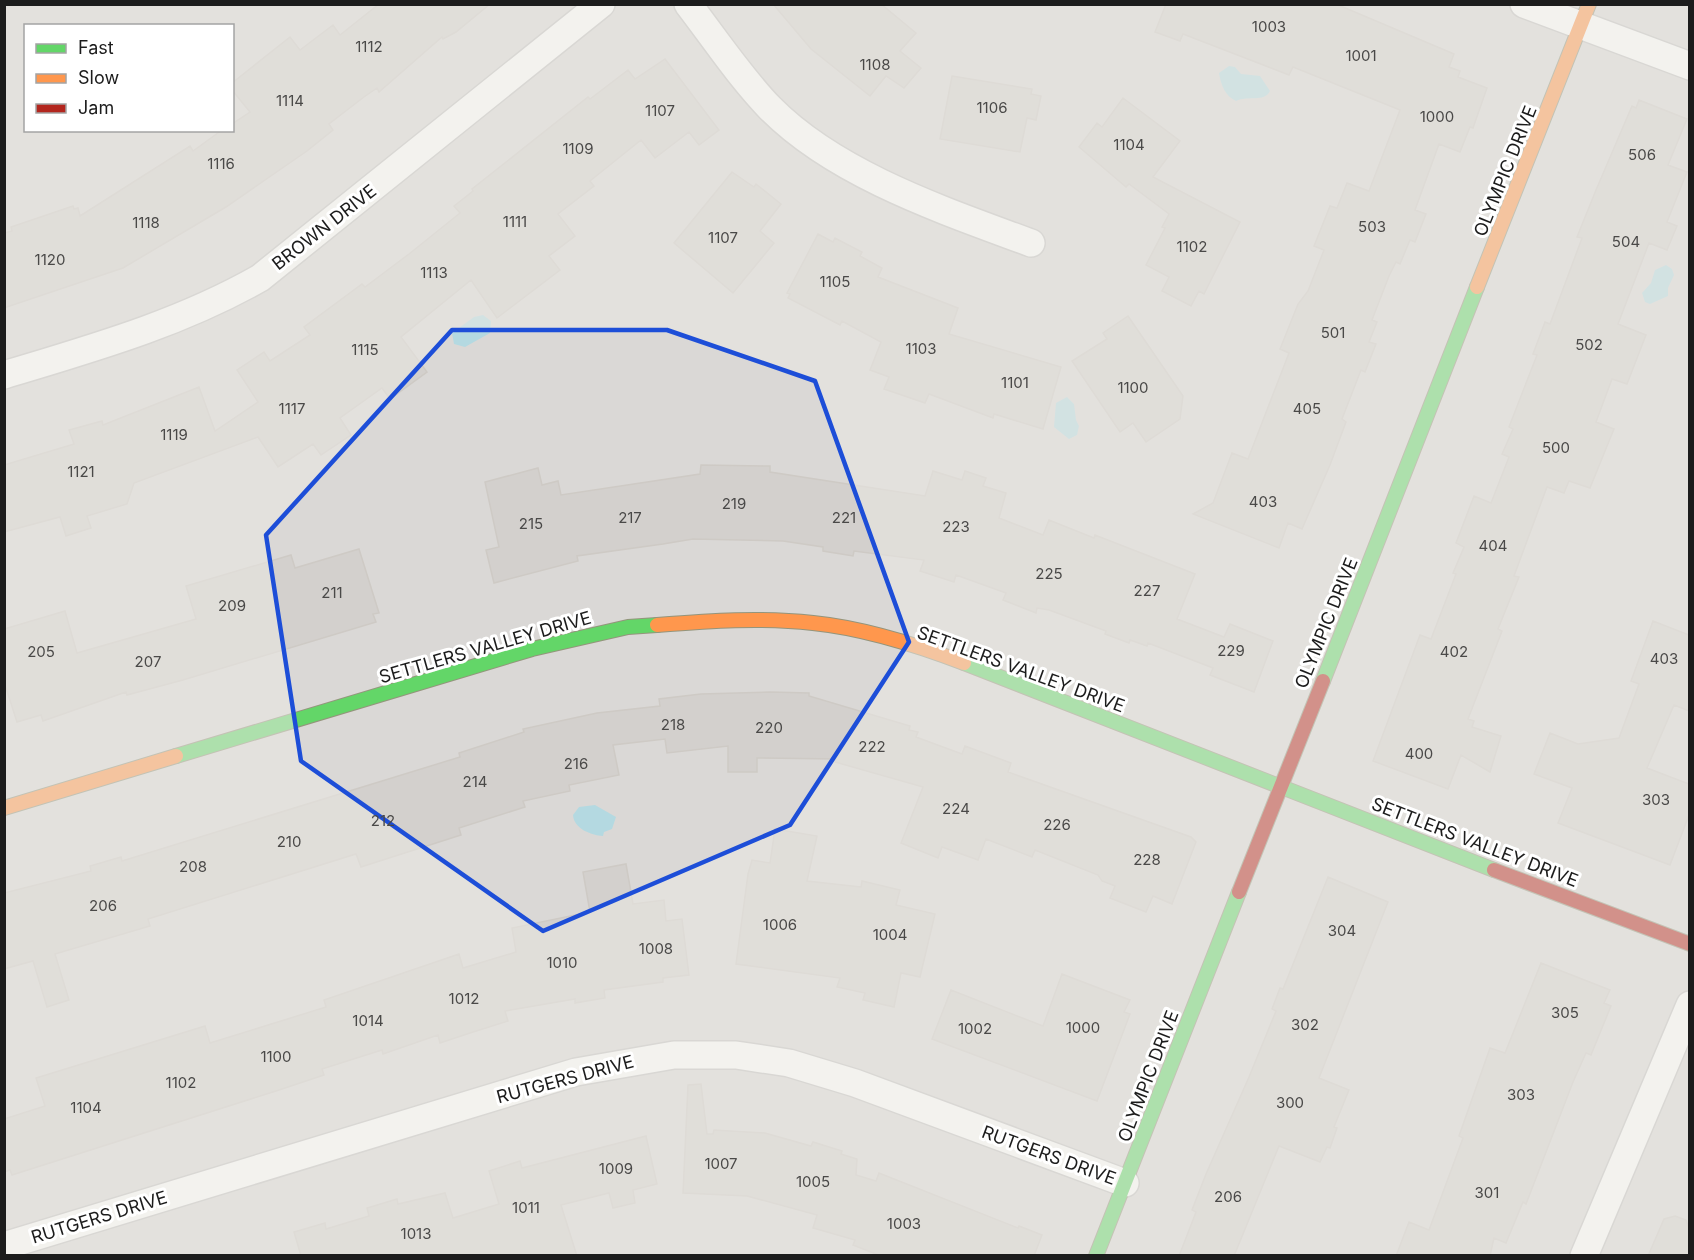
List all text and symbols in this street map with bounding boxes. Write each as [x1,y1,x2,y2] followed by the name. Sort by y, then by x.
[1252,17,1286,36] house number: 1003
[24,24,234,132] legend
[78,37,114,58] text: Fast
[355,37,383,56] house number: 1112
[1345,46,1377,65] house number: 1001
[860,55,890,74] house number: 1108
[78,67,119,88] text: Slow
[276,91,304,110] house number: 1114
[78,97,114,118] text: Jam
[977,98,1007,117] house number: 1106
[645,101,675,120] house number: 1107
[1469,103,1541,239] street label: OLYMPIC DRIVE
[1420,107,1454,126] house number: 1000
[1113,135,1145,154] house number: 1104
[563,139,593,158] house number: 1109
[1628,145,1656,164] house number: 506
[207,154,235,173] house number: 1116
[268,180,380,274] street label: BROWN DRIVE
[503,212,527,231] house number: 1111
[132,213,160,232] house number: 1118
[1358,217,1386,236] house number: 503
[708,228,738,247] house number: 1107
[1612,232,1640,251] house number: 504
[1177,237,1207,256] house number: 1102
[35,250,65,269] house number: 1120
[420,263,448,282] house number: 1113
[820,272,850,291] house number: 1105
[1321,323,1345,342] house number: 501
[1575,335,1603,354] house number: 502
[906,339,936,358] house number: 1103
[351,340,379,359] house number: 1115
[1001,373,1029,392] house number: 1101
[1117,378,1149,397] house number: 1100
[279,399,305,418] house number: 1117
[1293,399,1321,418] house number: 405
[160,425,188,444] house number: 1119
[1542,438,1570,457] house number: 500
[67,462,95,481] house number: 1121
[1249,492,1277,511] house number: 403
[722,494,746,513] house number: 219
[618,508,642,527] house number: 217
[832,508,856,527] house number: 221
[519,514,543,533] house number: 215
[942,517,970,536] house number: 223
[1479,536,1507,555] house number: 404
[1290,555,1362,691] street label: OLYMPIC DRIVE
[1035,564,1063,583] house number: 225
[1134,581,1160,600] house number: 227
[321,583,343,602] house number: 211
[218,596,246,615] house number: 209
[377,607,593,687] street label: SETTLERS VALLEY DRIVE
[914,622,1128,716] street label: SETTLERS VALLEY DRIVE
[1217,641,1245,660] house number: 229
[27,642,55,661] house number: 205
[1440,642,1468,661] house number: 402
[1650,649,1678,668] house number: 403
[135,652,161,671] house number: 207
[661,715,685,734] house number: 218
[755,718,783,737] house number: 220
[858,737,886,756] house number: 222
[1405,744,1433,763] house number: 400
[564,754,588,773] house number: 216
[463,772,487,791] house number: 214
[1642,790,1670,809] house number: 303
[1369,793,1581,891] street label: SETTLERS VALLEY DRIVE
[942,799,970,818] house number: 224
[371,811,395,830] house number: 212
[1043,815,1071,834] house number: 226
[277,832,301,851] house number: 210
[1133,850,1161,869] house number: 228
[179,857,207,876] house number: 208
[89,896,117,915] house number: 206
[763,915,797,934] house number: 1006
[1328,921,1356,940] house number: 304
[873,925,907,944] house number: 1004
[639,939,673,958] house number: 1008
[546,953,578,972] house number: 1010
[449,989,479,1008] house number: 1012
[1551,1003,1579,1022] house number: 305
[1113,1007,1183,1145] street label: OLYMPIC DRIVE
[352,1011,384,1030] house number: 1014
[1291,1015,1319,1034] house number: 302
[1066,1018,1100,1037] house number: 1000
[958,1019,992,1038] house number: 1002
[260,1047,292,1066] house number: 1100
[494,1051,636,1107] street label: RUTGERS DRIVE
[166,1073,196,1092] house number: 1102
[1507,1085,1535,1104] house number: 303
[1276,1093,1304,1112] house number: 300
[70,1098,102,1117] house number: 1104
[979,1121,1119,1189] street label: RUTGERS DRIVE
[704,1154,738,1173] house number: 1007
[599,1159,633,1178] house number: 1009
[796,1172,830,1191] house number: 1005
[1475,1183,1499,1202] house number: 301
[28,1186,170,1248] street label: RUTGERS DRIVE
[1214,1187,1242,1206] house number: 206
[512,1198,540,1217] house number: 1011
[887,1214,921,1233] house number: 1003
[401,1224,431,1243] house number: 1013

